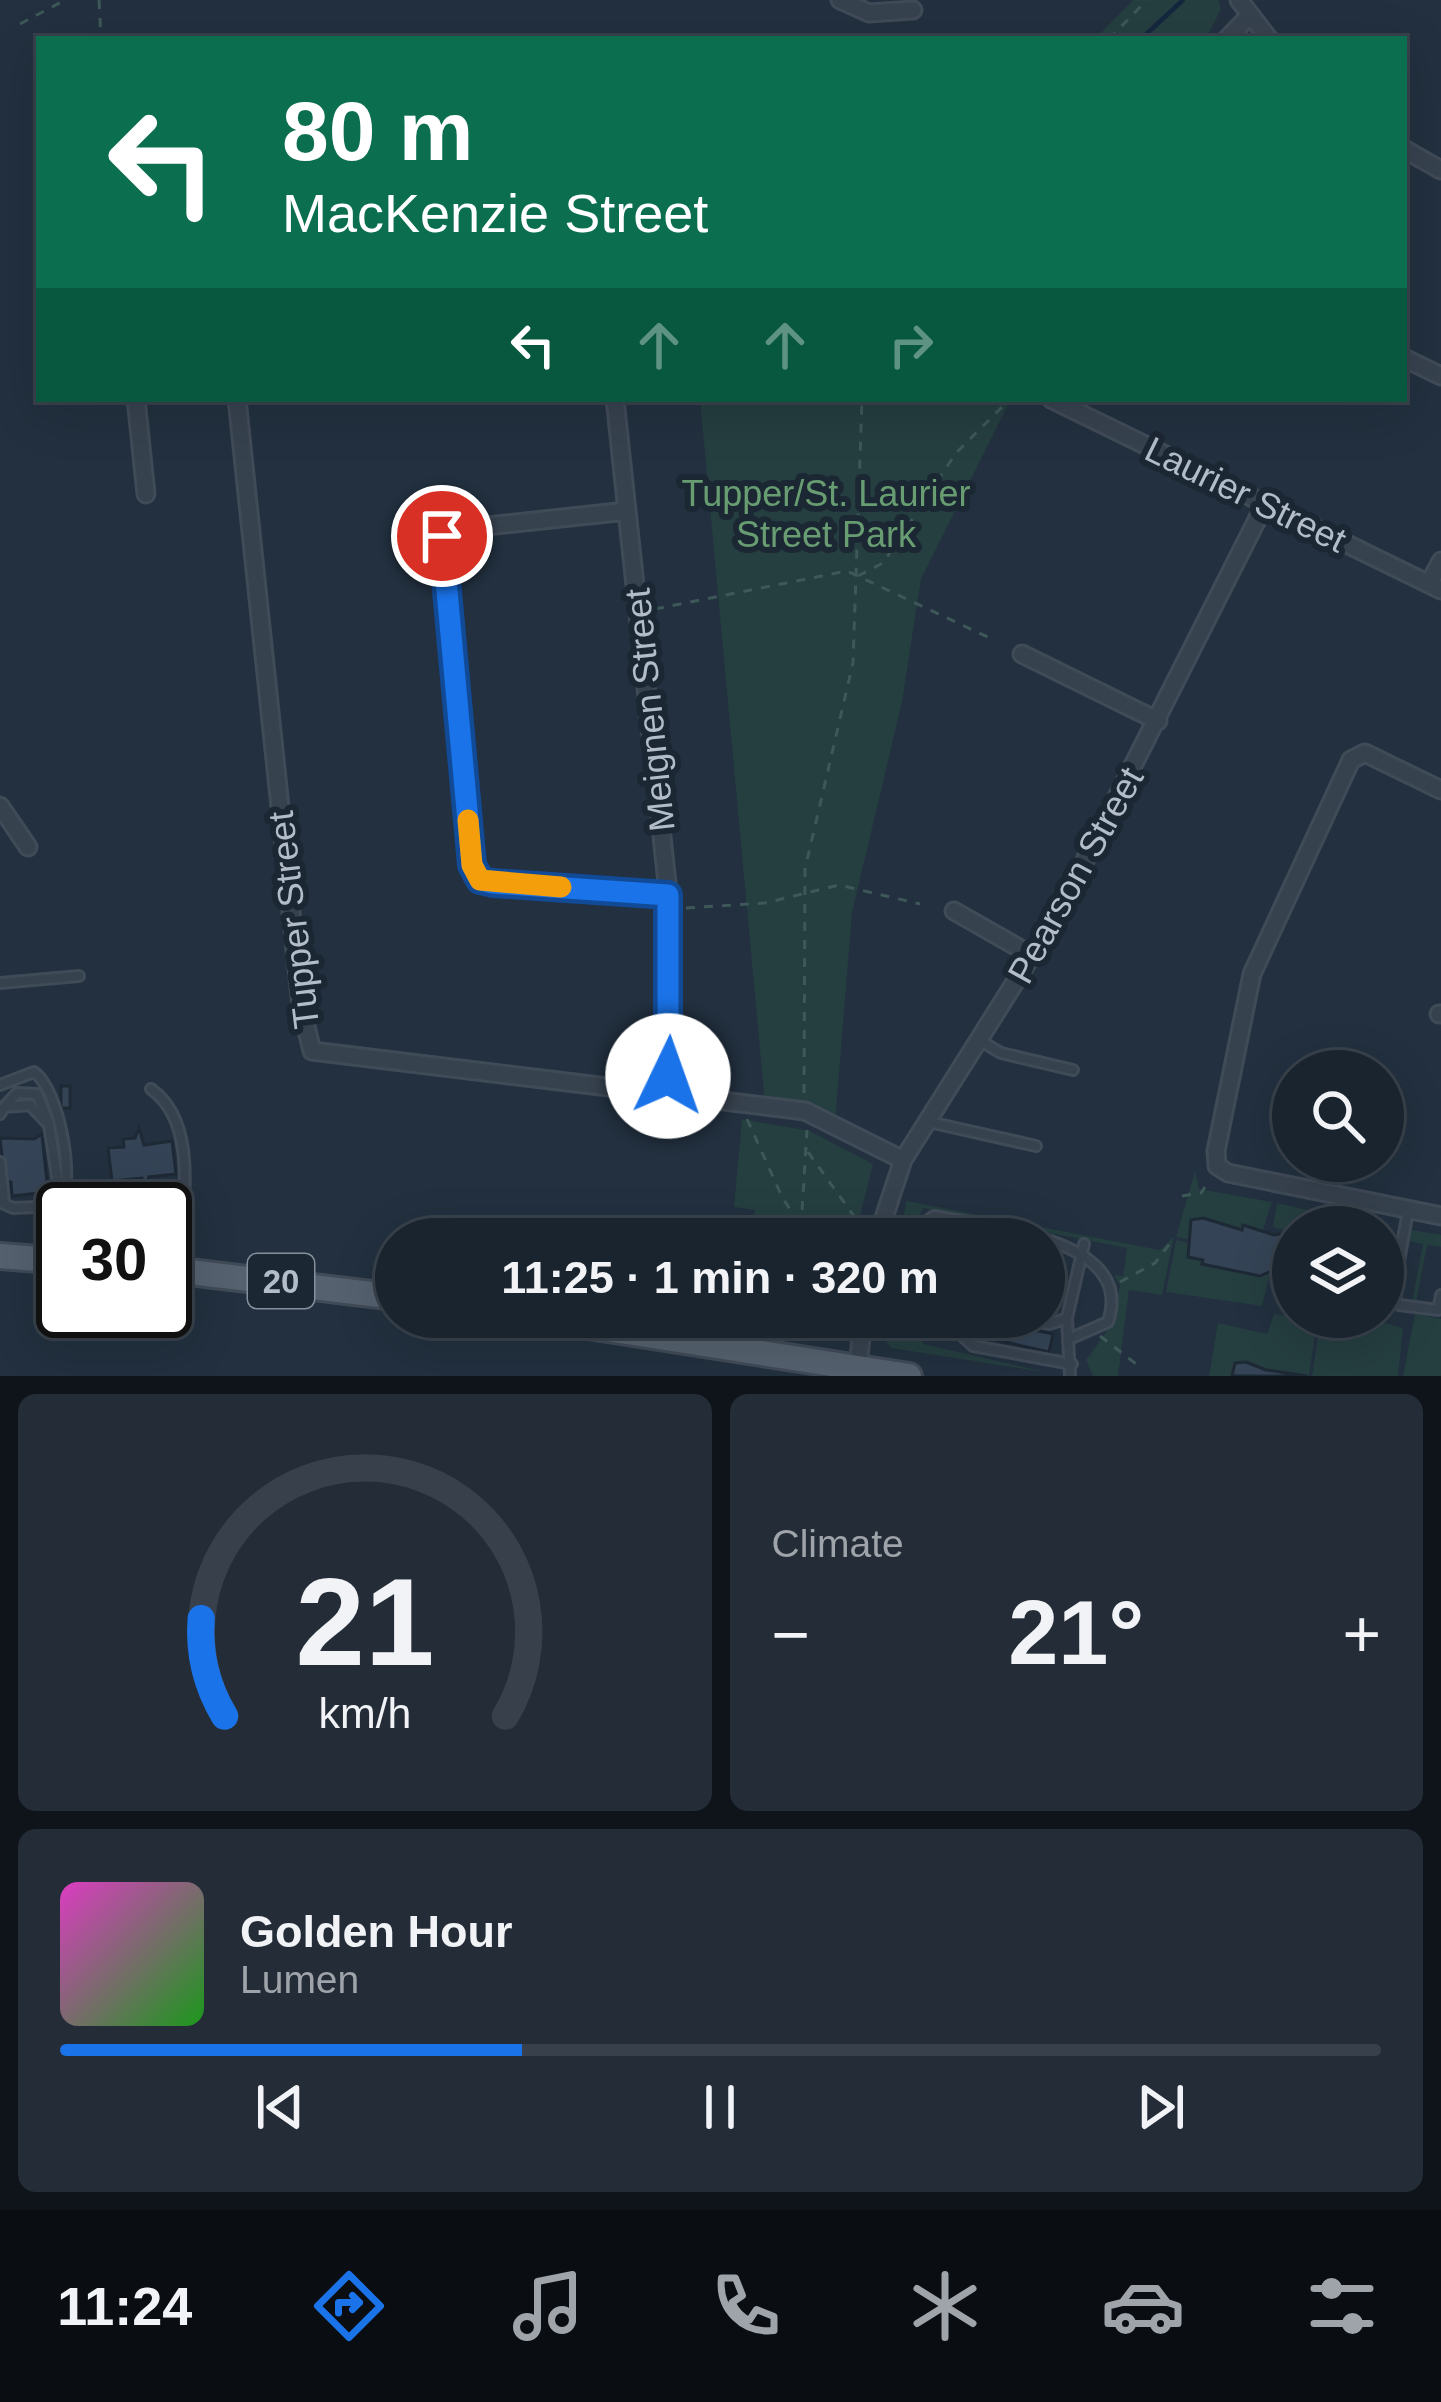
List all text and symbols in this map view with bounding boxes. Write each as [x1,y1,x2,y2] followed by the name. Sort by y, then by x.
[84,84,240,240] icon: left
[282,84,473,178] text: 80 m
[282,183,708,243] text: MacKenzie Street
[500,312,566,378] icon: left
[626,312,692,378] icon: ahead
[752,312,818,378] icon: ahead
[878,312,944,378] icon: right
[1139,428,1353,561] street label: Laurier Street
[682,473,970,555] park label: Tupper/St. Laurier Street Park
[391,485,493,587] pin
[409,503,475,569] icon: arrive
[616,586,683,833] street label: Meignen Street
[999,760,1152,990] street label: Pearson Street
[260,809,327,1031] street label: Tupper Street
[605,1013,731,1139] position arrow
[1272,1050,1404,1338] map controls
[1272,1050,1404,1182] button: search
[36,1182,192,1338] speed limit sign: 30
[1272,1206,1404,1338] button: layers
[501,1252,939,1303] text: 11:25 · 1 min · 320 m
[248,1254,314,1308] road number: 20
[772,1522,904,1565] text: Climate
[295,1552,434,1691] text: 21
[1008,1583,1144,1683] text: 21°
[772,1597,810,1671] text: −
[1342,1597,1381,1671] text: +
[318,1688,411,1736] text: km/h
[240,1906,512,1957] text: Golden Hour
[240,1958,359,2001] text: Lumen
[247,2074,313,2140] icon: previous
[687,2074,753,2140] icon: pause
[1128,2074,1194,2140] icon: next
[307,2264,391,2348] icon: directions
[506,2264,590,2348] icon: music
[704,2264,788,2348] icon: phone
[903,2264,987,2348] icon: climate
[1101,2264,1185,2348] icon: car
[1300,2264,1384,2348] icon: filters
[57,2276,192,2336] text: 11:24

